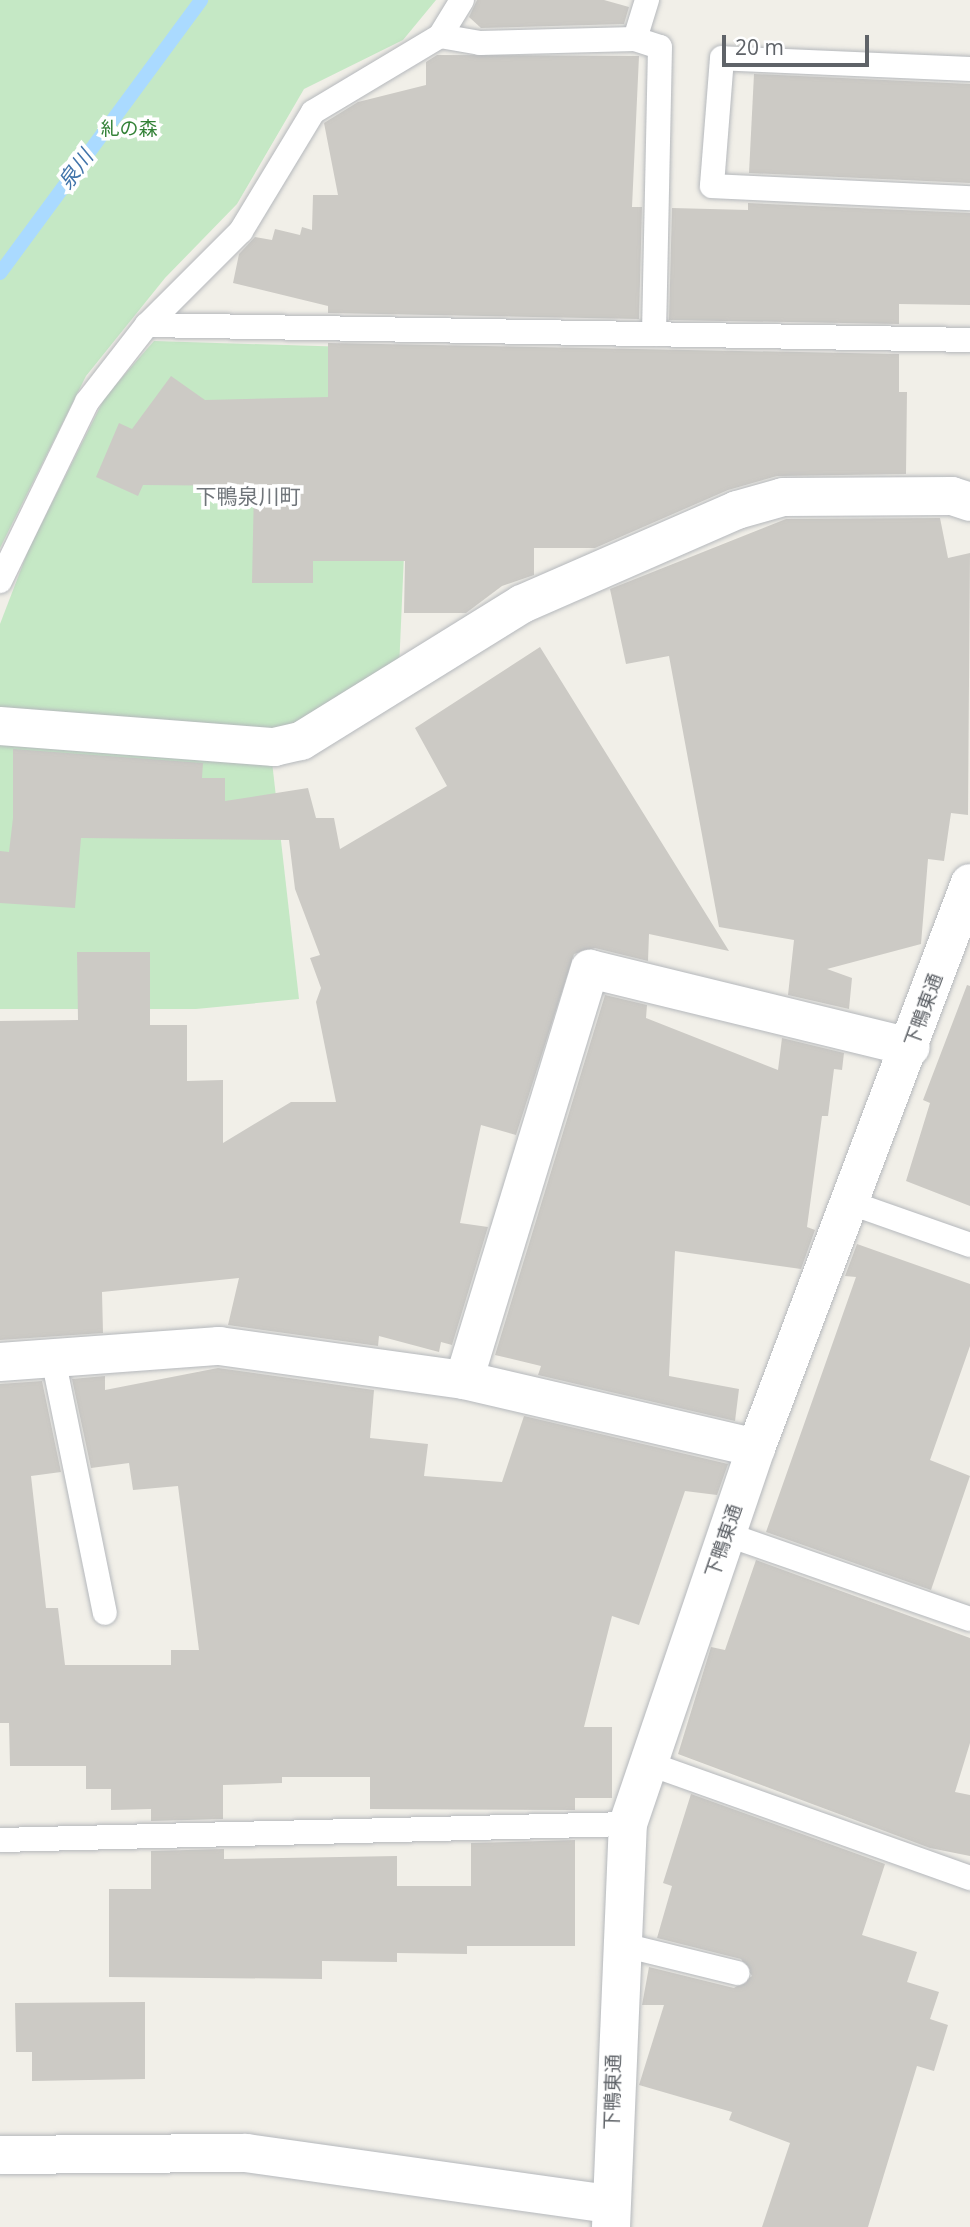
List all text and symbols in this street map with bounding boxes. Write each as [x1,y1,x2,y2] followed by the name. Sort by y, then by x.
[725,21,872,65] scale bar
[735,33,784,61] text: 20 m
[101,118,157,140] park label: 糺の森
[52,145,98,193] water label: 泉川
[196,483,300,509] district label: 下鴨泉川町
[900,970,948,1050] street label: 下鴨東通
[701,1501,747,1581] street label: 下鴨東通
[600,2054,626,2130] street label: 下鴨東通

